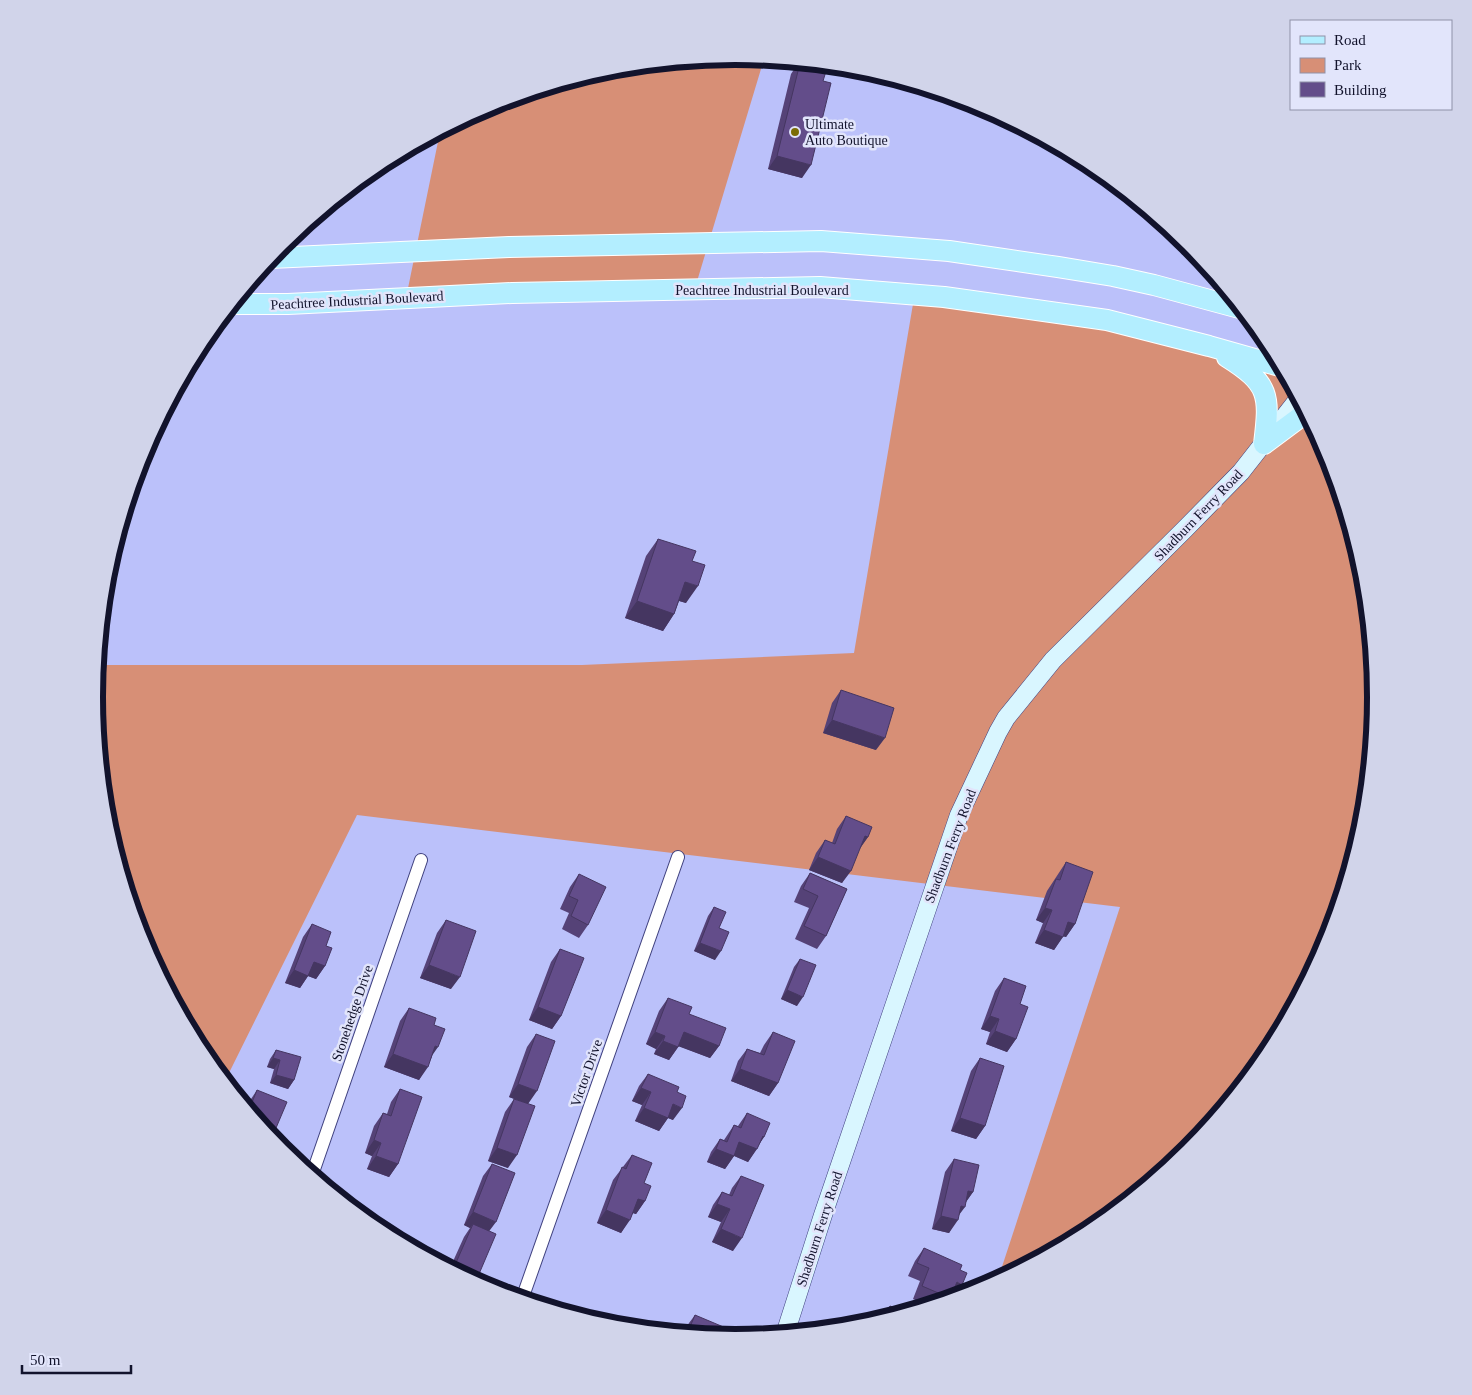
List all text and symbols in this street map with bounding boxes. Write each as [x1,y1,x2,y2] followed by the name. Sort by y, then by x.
[1290,20,1452,110] legend
[1334,32,1366,48] text: Road
[1334,57,1362,73] text: Park
[1334,82,1387,98] text: Building
[805,117,888,148] place label: Ultimate Auto Boutique
[789,126,801,138] marker: Ultimate Auto Boutique
[675,283,849,298] street label: Peachtree Industrial Boulevard
[270,288,444,313] street label: Peachtree Industrial Boulevard
[1151,467,1246,564] street label: Shadburn Ferry Road
[922,787,979,905] street label: Shadburn Ferry Road
[329,963,376,1063] street label: Stonehedge Drive
[568,1037,605,1109] street label: Victor Drive
[794,1170,845,1289] street label: Shadburn Ferry Road
[22,1342,131,1374] scale bar
[30,1352,61,1368] text: 50 m

